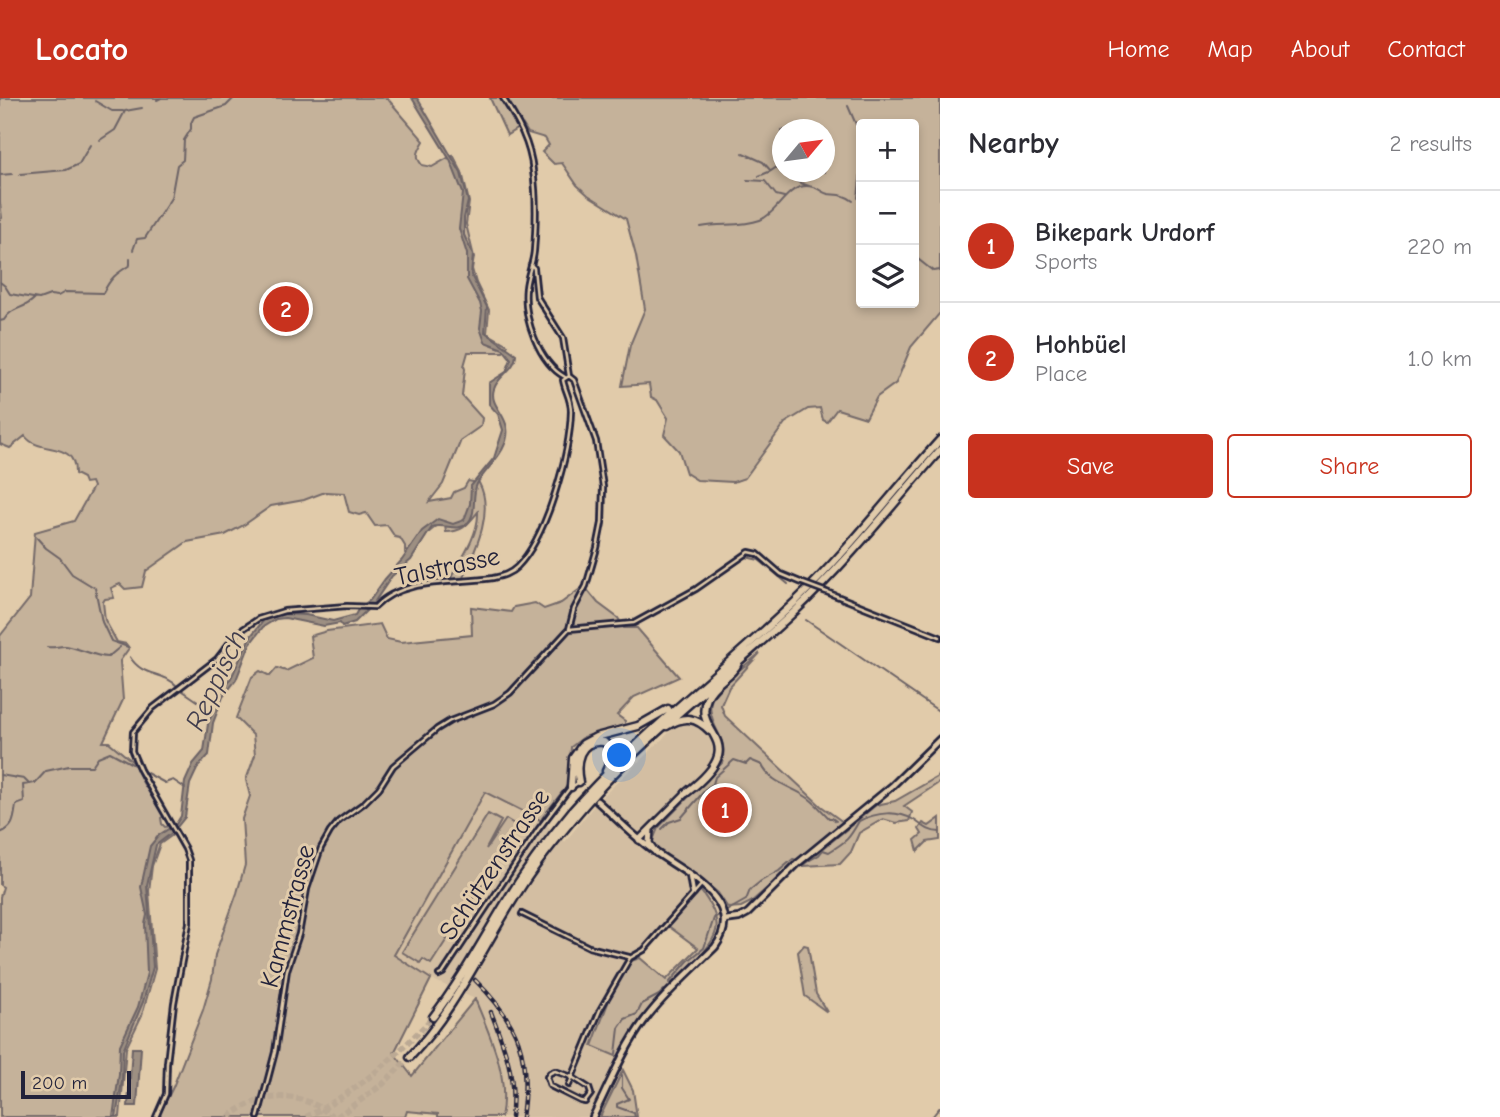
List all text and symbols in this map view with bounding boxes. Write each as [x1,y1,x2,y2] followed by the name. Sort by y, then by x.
[35,30,128,68] text: Locato
[1108,35,1169,63] text: Home
[1207,35,1253,63] text: Map
[1291,35,1349,63] text: About
[1387,35,1465,63] text: Contact
[772,119,835,182] north arrow
[856,119,919,308] map controls
[856,119,919,182] button: +
[968,126,1059,161] text: Nearby
[1390,130,1472,157] text: 2 results
[856,182,919,245] button: −
[1035,218,1214,248] text: Bikepark Urdorf
[986,233,996,260] text: 1
[1407,233,1472,260] text: 220 m
[856,245,919,308] button: layers
[1035,248,1097,275] text: Sports
[263,283,309,335] pin: 2
[1035,330,1127,360] text: Hohbüel
[985,345,997,372] text: 2
[1408,345,1472,372] text: 1.0 km
[1035,360,1087,387] text: Place
[968,434,1213,498] button: Save
[1227,434,1472,498] button: Share
[392,541,502,593] street label: Talstrasse
[179,625,253,736] water label: Reppisch
[602,738,636,772] your location
[433,783,556,946] street label: Schützenstrasse
[702,784,748,836] pin: 1
[254,841,321,991] street label: Kammstrasse
[21,1068,131,1100] scale bar
[32,1072,87,1094] text: 200 m

